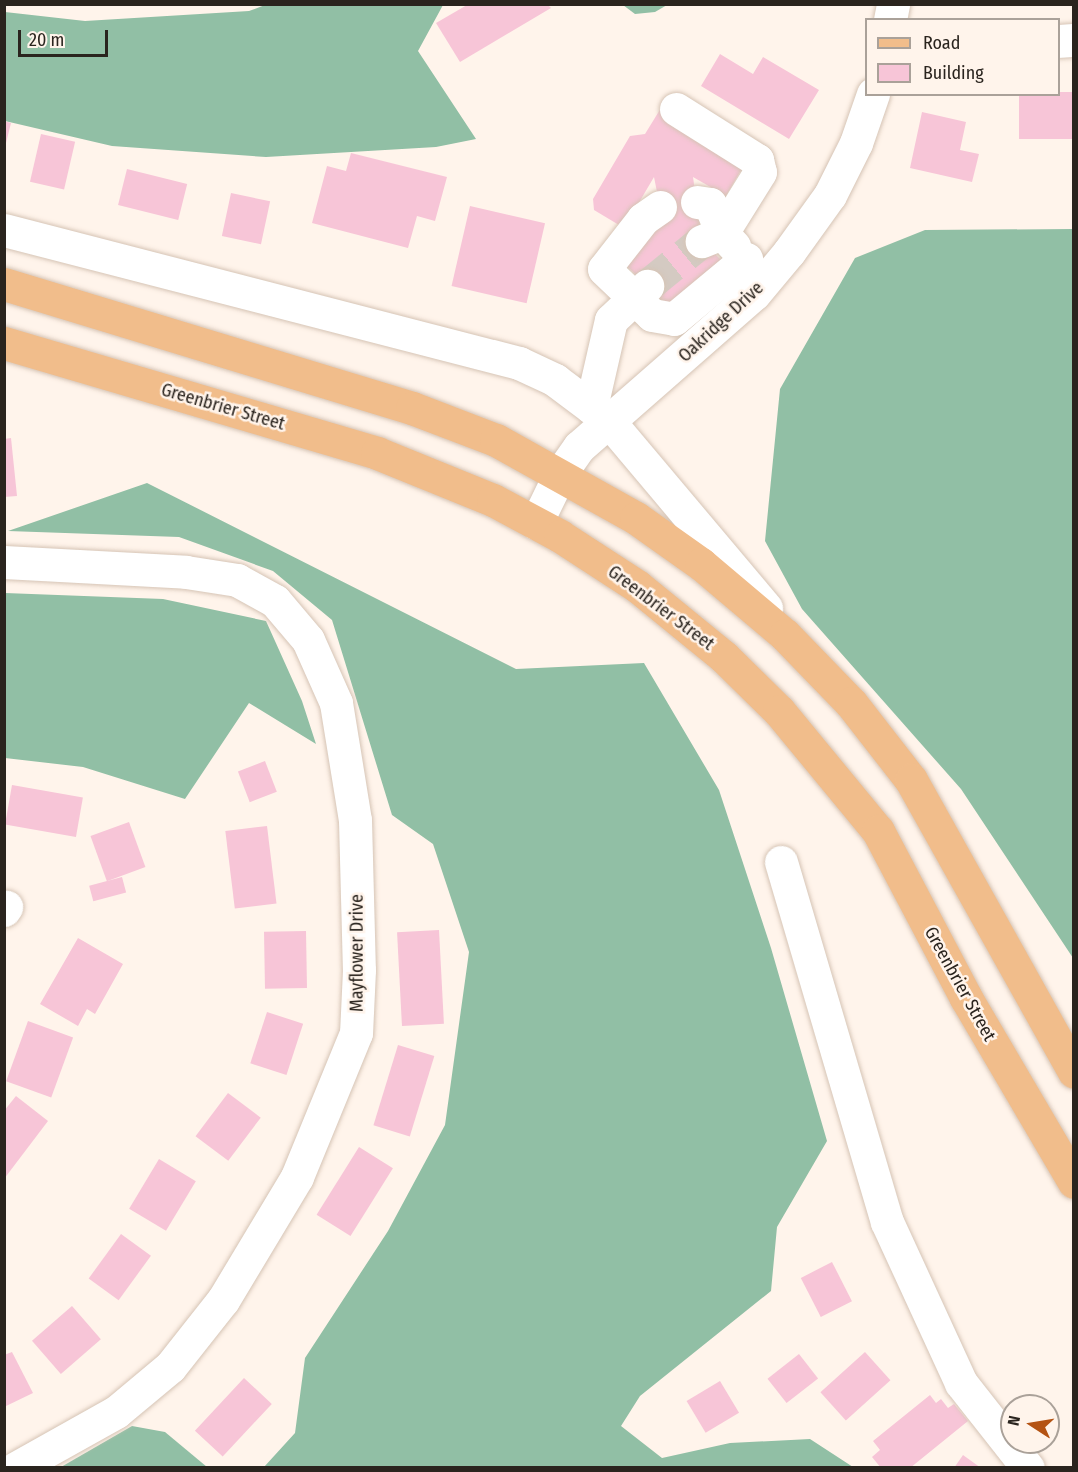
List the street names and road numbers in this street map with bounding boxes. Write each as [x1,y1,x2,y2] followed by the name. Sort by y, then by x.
[674,277,768,367] street label: Oakridge Drive
[159,379,287,435] street label: Greenbrier Street
[604,561,718,655] street label: Greenbrier Street
[346,894,368,1012] street label: Mayflower Drive
[920,923,1000,1045] street label: Greenbrier Street

